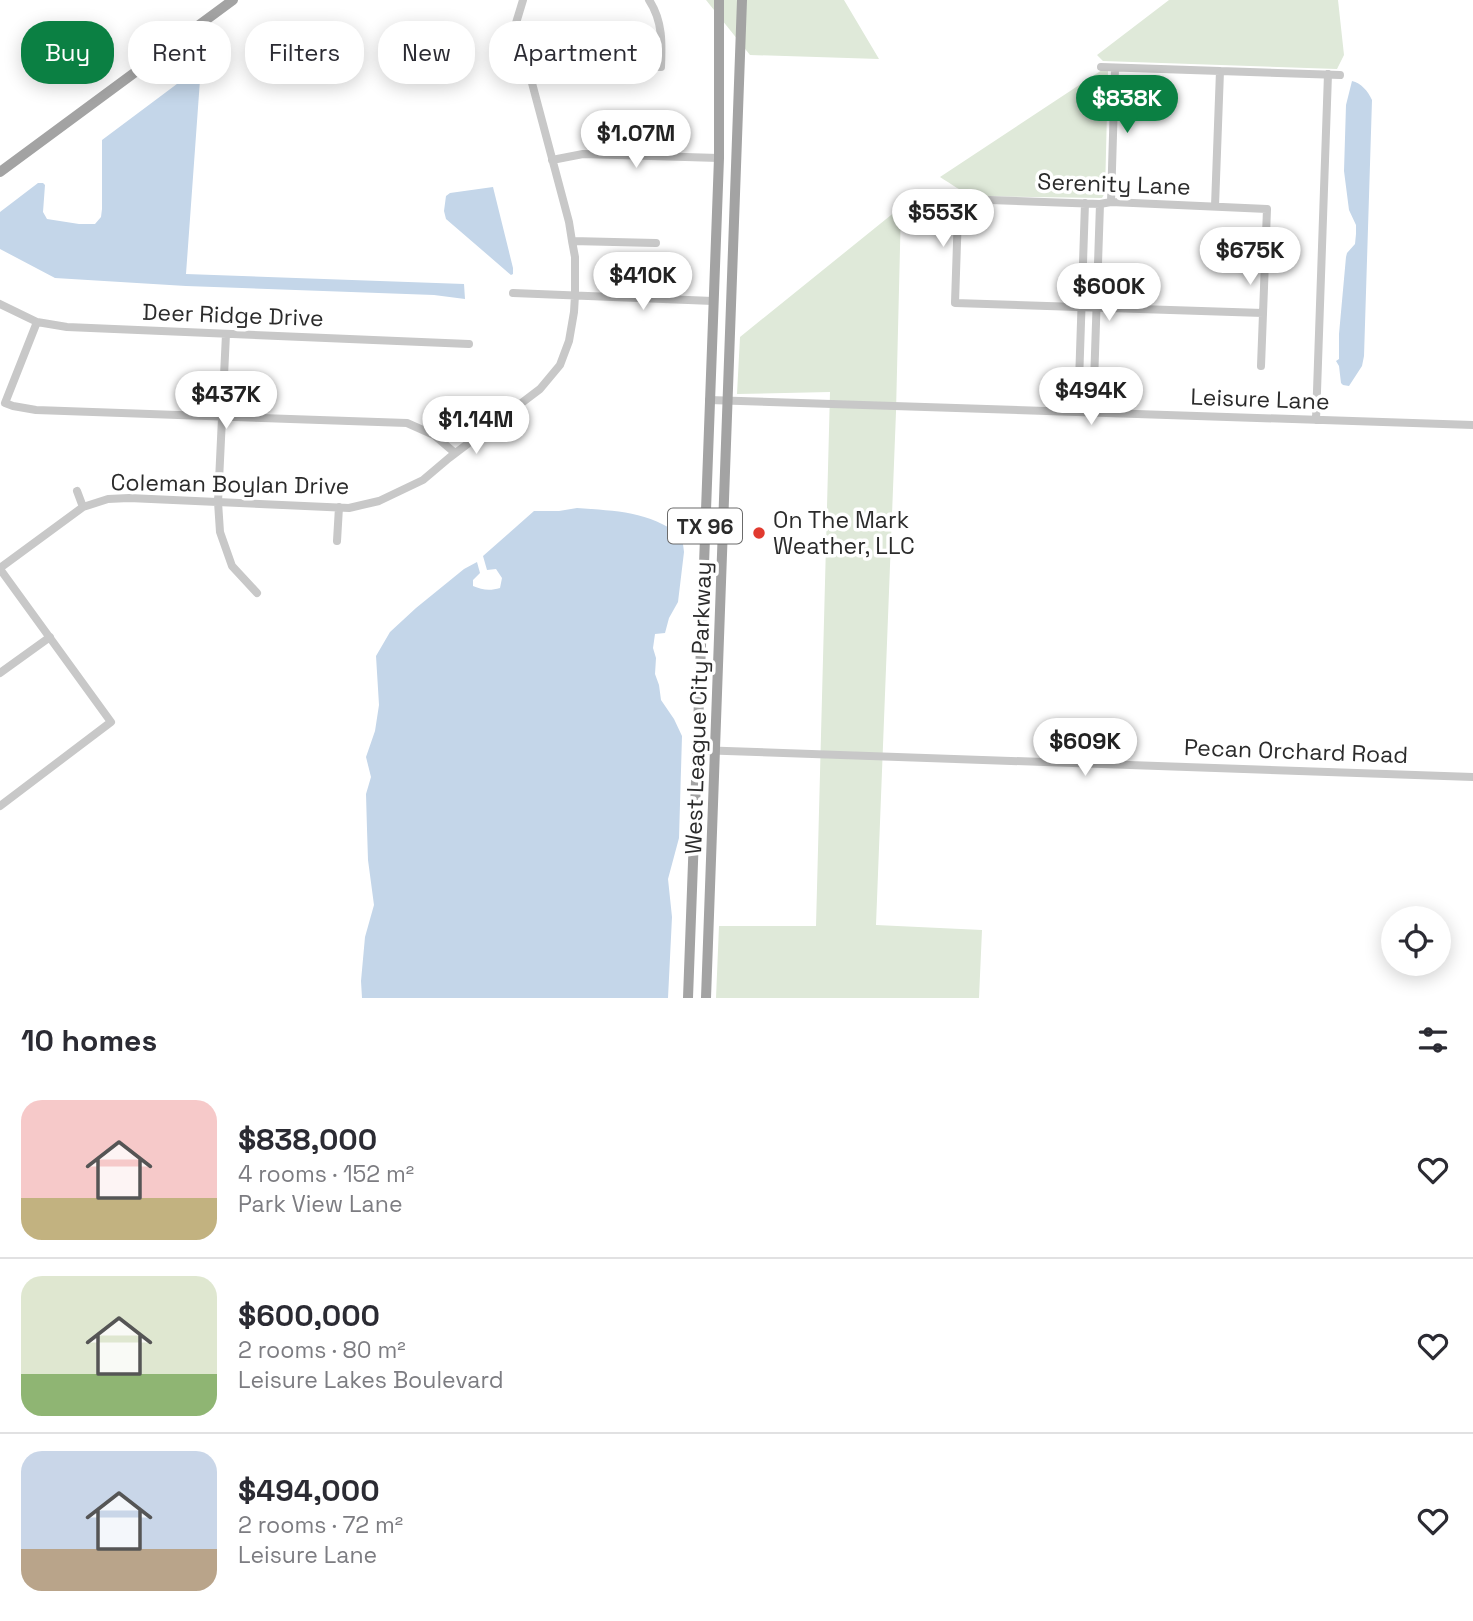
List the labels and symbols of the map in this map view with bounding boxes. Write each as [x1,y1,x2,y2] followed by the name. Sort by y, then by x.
[1078,76,1176,135] pin: $838K
[579,110,693,170] pin: $1.07M
[1037,166,1191,202] street label: Serenity Lane
[894,190,992,249] pin: $553K
[1201,228,1299,287] pin: $675K
[594,252,692,312] pin: $410K
[1060,264,1158,323] pin: $600K
[142,297,324,333] street label: Deer Ridge Drive
[1042,368,1140,427] pin: $494K
[177,372,275,431] pin: $437K
[1190,382,1330,416] street label: Leisure Lane
[419,396,533,456] pin: $1.14M
[110,467,350,501] street label: Coleman Boylan Drive
[773,505,915,561] place label: On The Mark Weather, LLC
[668,508,742,544] road number: TX 96
[751,525,767,541] marker: On The Mark Weather, LLC
[678,561,718,855] street label: West League City Parkway
[1036,718,1134,778] pin: $609K
[1183,732,1409,770] street label: Pecan Orchard Road

